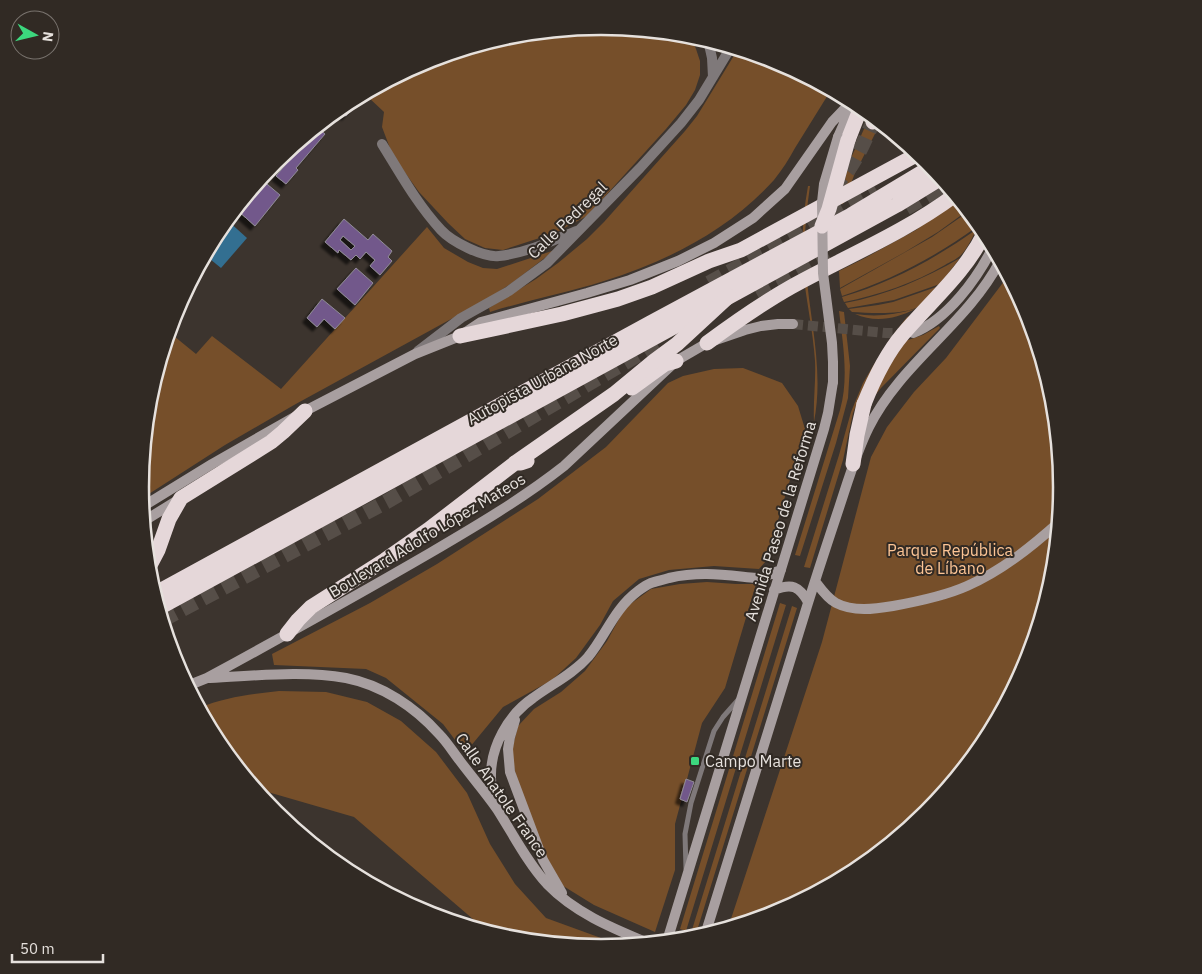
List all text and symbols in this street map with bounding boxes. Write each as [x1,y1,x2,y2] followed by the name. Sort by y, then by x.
[10,10,60,60] north arrow
[38,31,57,43] text: N
[523,177,611,263] street label: Calle Pedregal
[463,329,621,429] street label: Autopista Urbana Norte
[740,418,820,624] street label: Avenida Paseo de la Reforma
[325,468,529,602] street label: Boulevard Adolfo López Mateos
[887,540,1014,578] park label: Parque República de Líbano
[451,729,553,861] street label: Calle Anatole France
[705,751,801,771] place label: Campo Marte
[689,755,701,767] marker: Campo Marte
[12,932,104,964] scale bar
[20,939,55,958] text: 50 m

